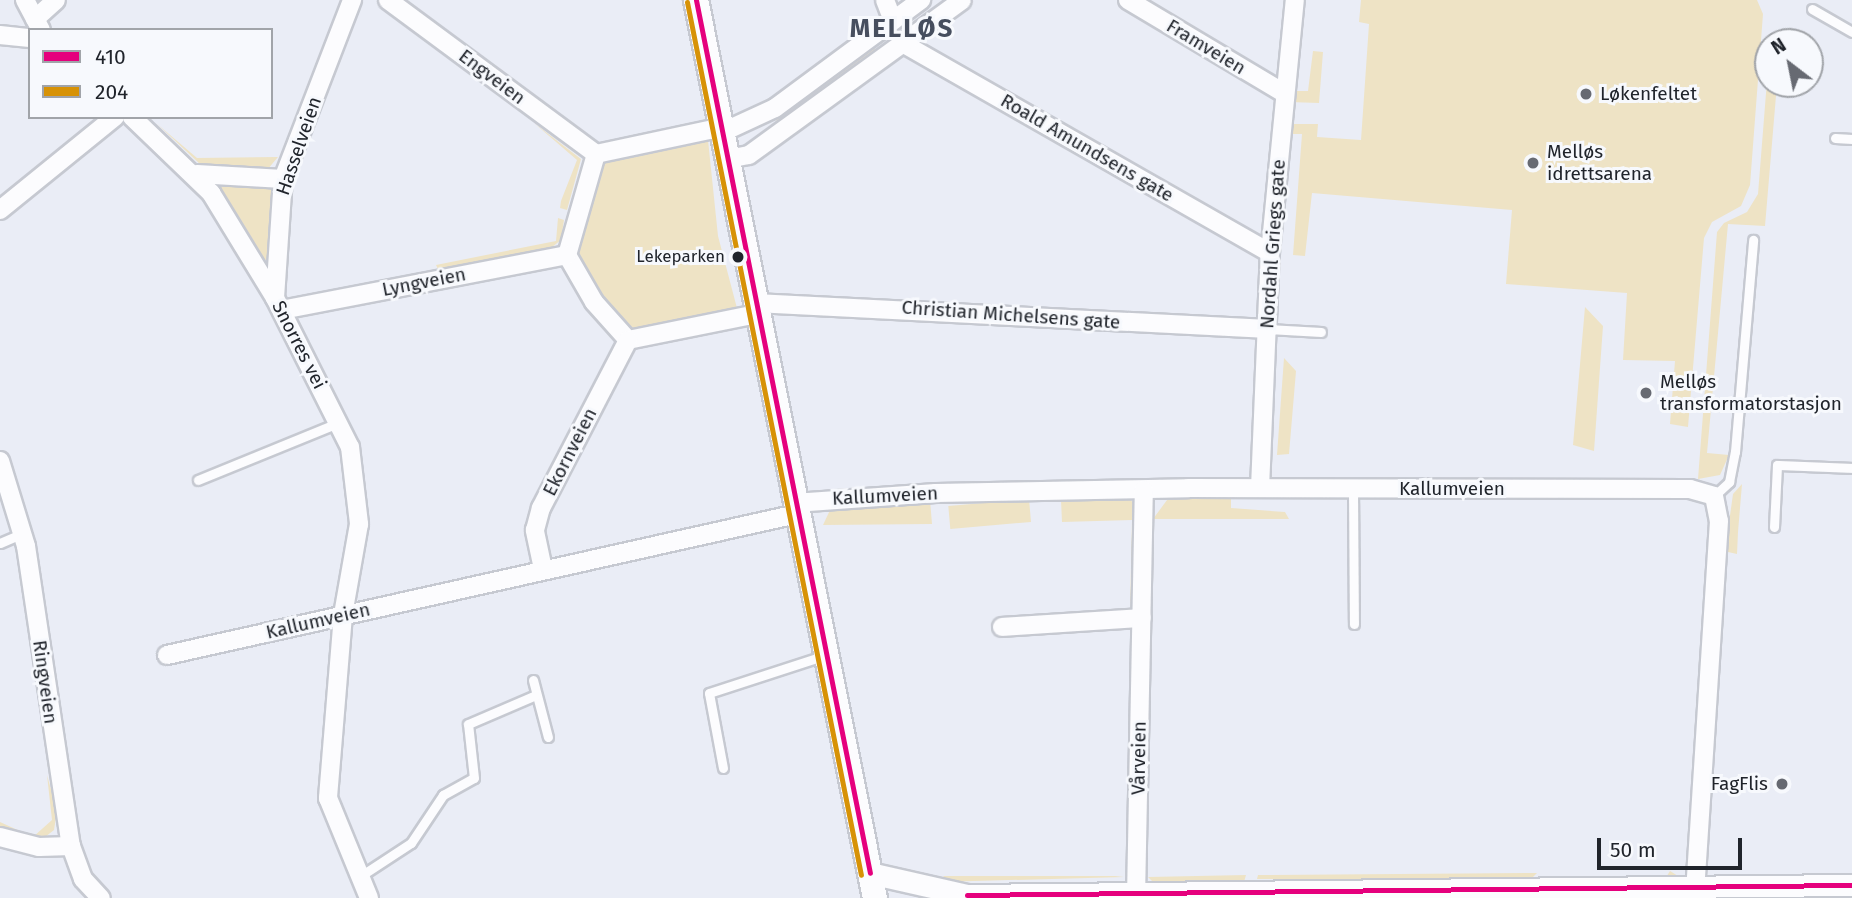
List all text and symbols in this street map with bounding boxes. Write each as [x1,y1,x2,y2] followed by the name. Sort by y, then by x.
[850,13,954,45] district label: MELLØS
[1162,14,1250,80] street label: Framveien
[28,28,273,119] legend
[1754,28,1824,98] north arrow
[1767,33,1790,60] text: N
[95,44,126,70] text: 410
[454,45,530,109] street label: Engveien
[95,79,128,105] text: 204
[1600,83,1697,105] place label: Løkenfeltet
[1578,86,1594,102] marker: Løkenfeltet
[996,89,1178,207] street label: Roald Amundsens gate
[271,94,327,198] street label: Hasselveien
[1547,141,1652,185] place label: Melløs idrettsarena
[1525,155,1541,171] marker: Melløs idrettsarena
[1256,159,1290,329] street label: Nordahl Griegs gate
[636,247,725,267] place label: Lekeparken
[731,250,745,264] marker: Lekeparken
[380,263,468,301] street label: Lyngveien
[901,296,1121,334] street label: Christian Michelsens gate
[267,297,331,393] street label: Snorres vei
[1660,371,1842,415] place label: Melløs transformatorstasjon
[1638,385,1654,401] marker: Melløs transformatorstasjon
[538,404,602,500] street label: Ekornveien
[1399,478,1505,500] street label: Kallumveien
[831,482,939,510] street label: Kallumveien
[264,598,372,644] street label: Kallumveien
[28,639,62,725] street label: Ringveien
[1127,721,1151,795] street label: Vårveien
[1711,773,1768,795] place label: FagFlis
[1774,776,1790,792] marker: FagFlis
[1600,824,1745,868] scale bar
[1610,837,1656,863] text: 50 m

